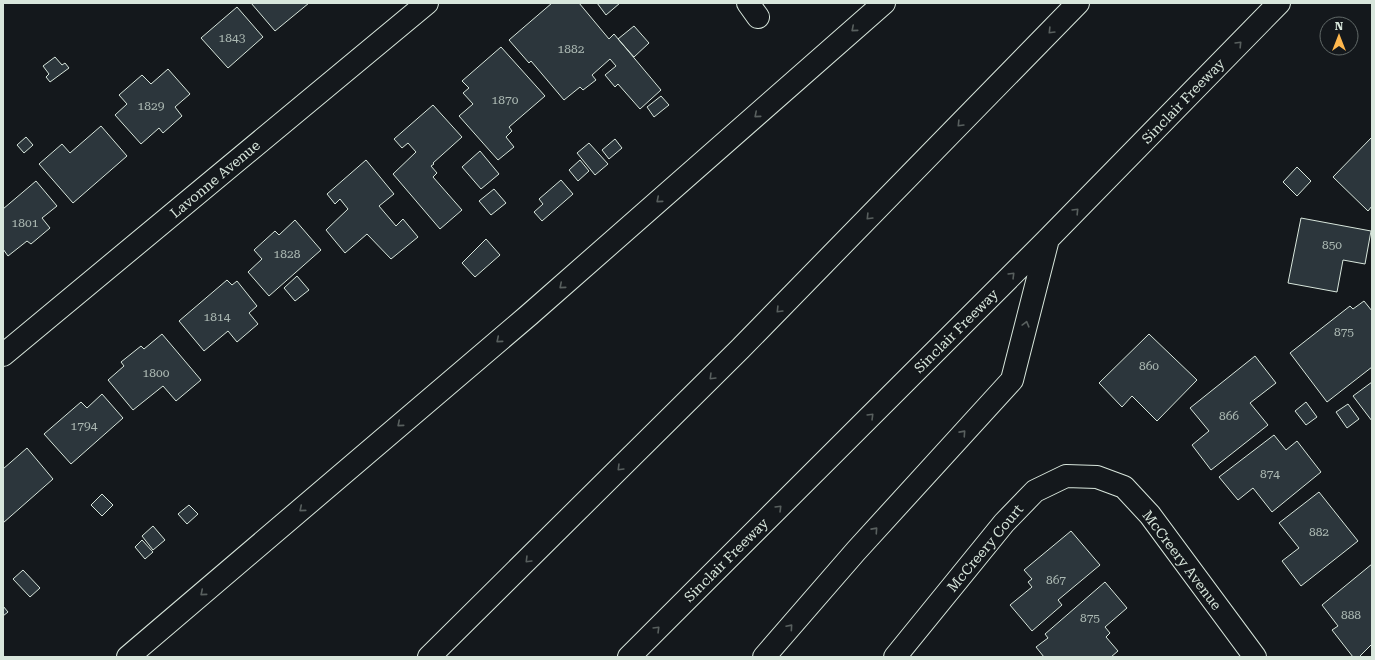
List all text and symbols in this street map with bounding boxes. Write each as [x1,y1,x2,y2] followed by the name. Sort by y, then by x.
[1319,16,1359,56] north arrow
[1335,20,1344,33] text: N
[852,24,859,31] one-way arrow
[1048,26,1056,34] one-way arrow
[219,31,246,45] house number: 1843
[1234,41,1242,49] one-way arrow
[558,42,585,56] house number: 1882
[1138,55,1228,147] street label: Sinclair Freeway
[492,93,519,107] house number: 1870
[138,99,165,113] house number: 1829
[754,110,762,117] one-way arrow
[957,119,965,127] one-way arrow
[167,137,263,221] street label: Lavonne Avenue
[656,196,664,203] one-way arrow
[1071,208,1079,216] one-way arrow
[866,212,874,220] one-way arrow
[12,216,39,230] house number: 1801
[1322,238,1342,252] house number: 850
[274,247,301,261] house number: 1828
[1007,272,1015,280] one-way arrow
[559,282,566,289] one-way arrow
[911,285,1002,376] street label: Sinclair Freeway
[776,305,783,313] one-way arrow
[204,310,231,324] house number: 1814
[1021,321,1030,328] one-way arrow
[1334,325,1354,339] house number: 875
[497,336,504,343] one-way arrow
[1139,359,1159,373] house number: 860
[143,366,170,380] house number: 1800
[709,372,717,380] one-way arrow
[1219,409,1239,423] house number: 866
[866,413,874,421] one-way arrow
[71,419,98,433] house number: 1794
[398,420,405,427] one-way arrow
[958,431,965,438] one-way arrow
[617,464,625,471] one-way arrow
[1260,467,1280,481] house number: 874
[944,501,1026,595] street label: McCreery Court
[299,504,306,511] one-way arrow
[774,505,782,513] one-way arrow
[1139,507,1225,613] street label: McCreery Avenue
[681,514,772,605] street label: Sinclair Freeway
[1309,525,1329,539] house number: 882
[871,527,878,534] one-way arrow
[525,555,533,563] one-way arrow
[1046,573,1066,587] house number: 867
[200,588,208,595] one-way arrow
[1341,608,1361,622] house number: 888
[1080,611,1100,625] house number: 875
[785,625,792,632] one-way arrow
[652,627,660,634] one-way arrow

